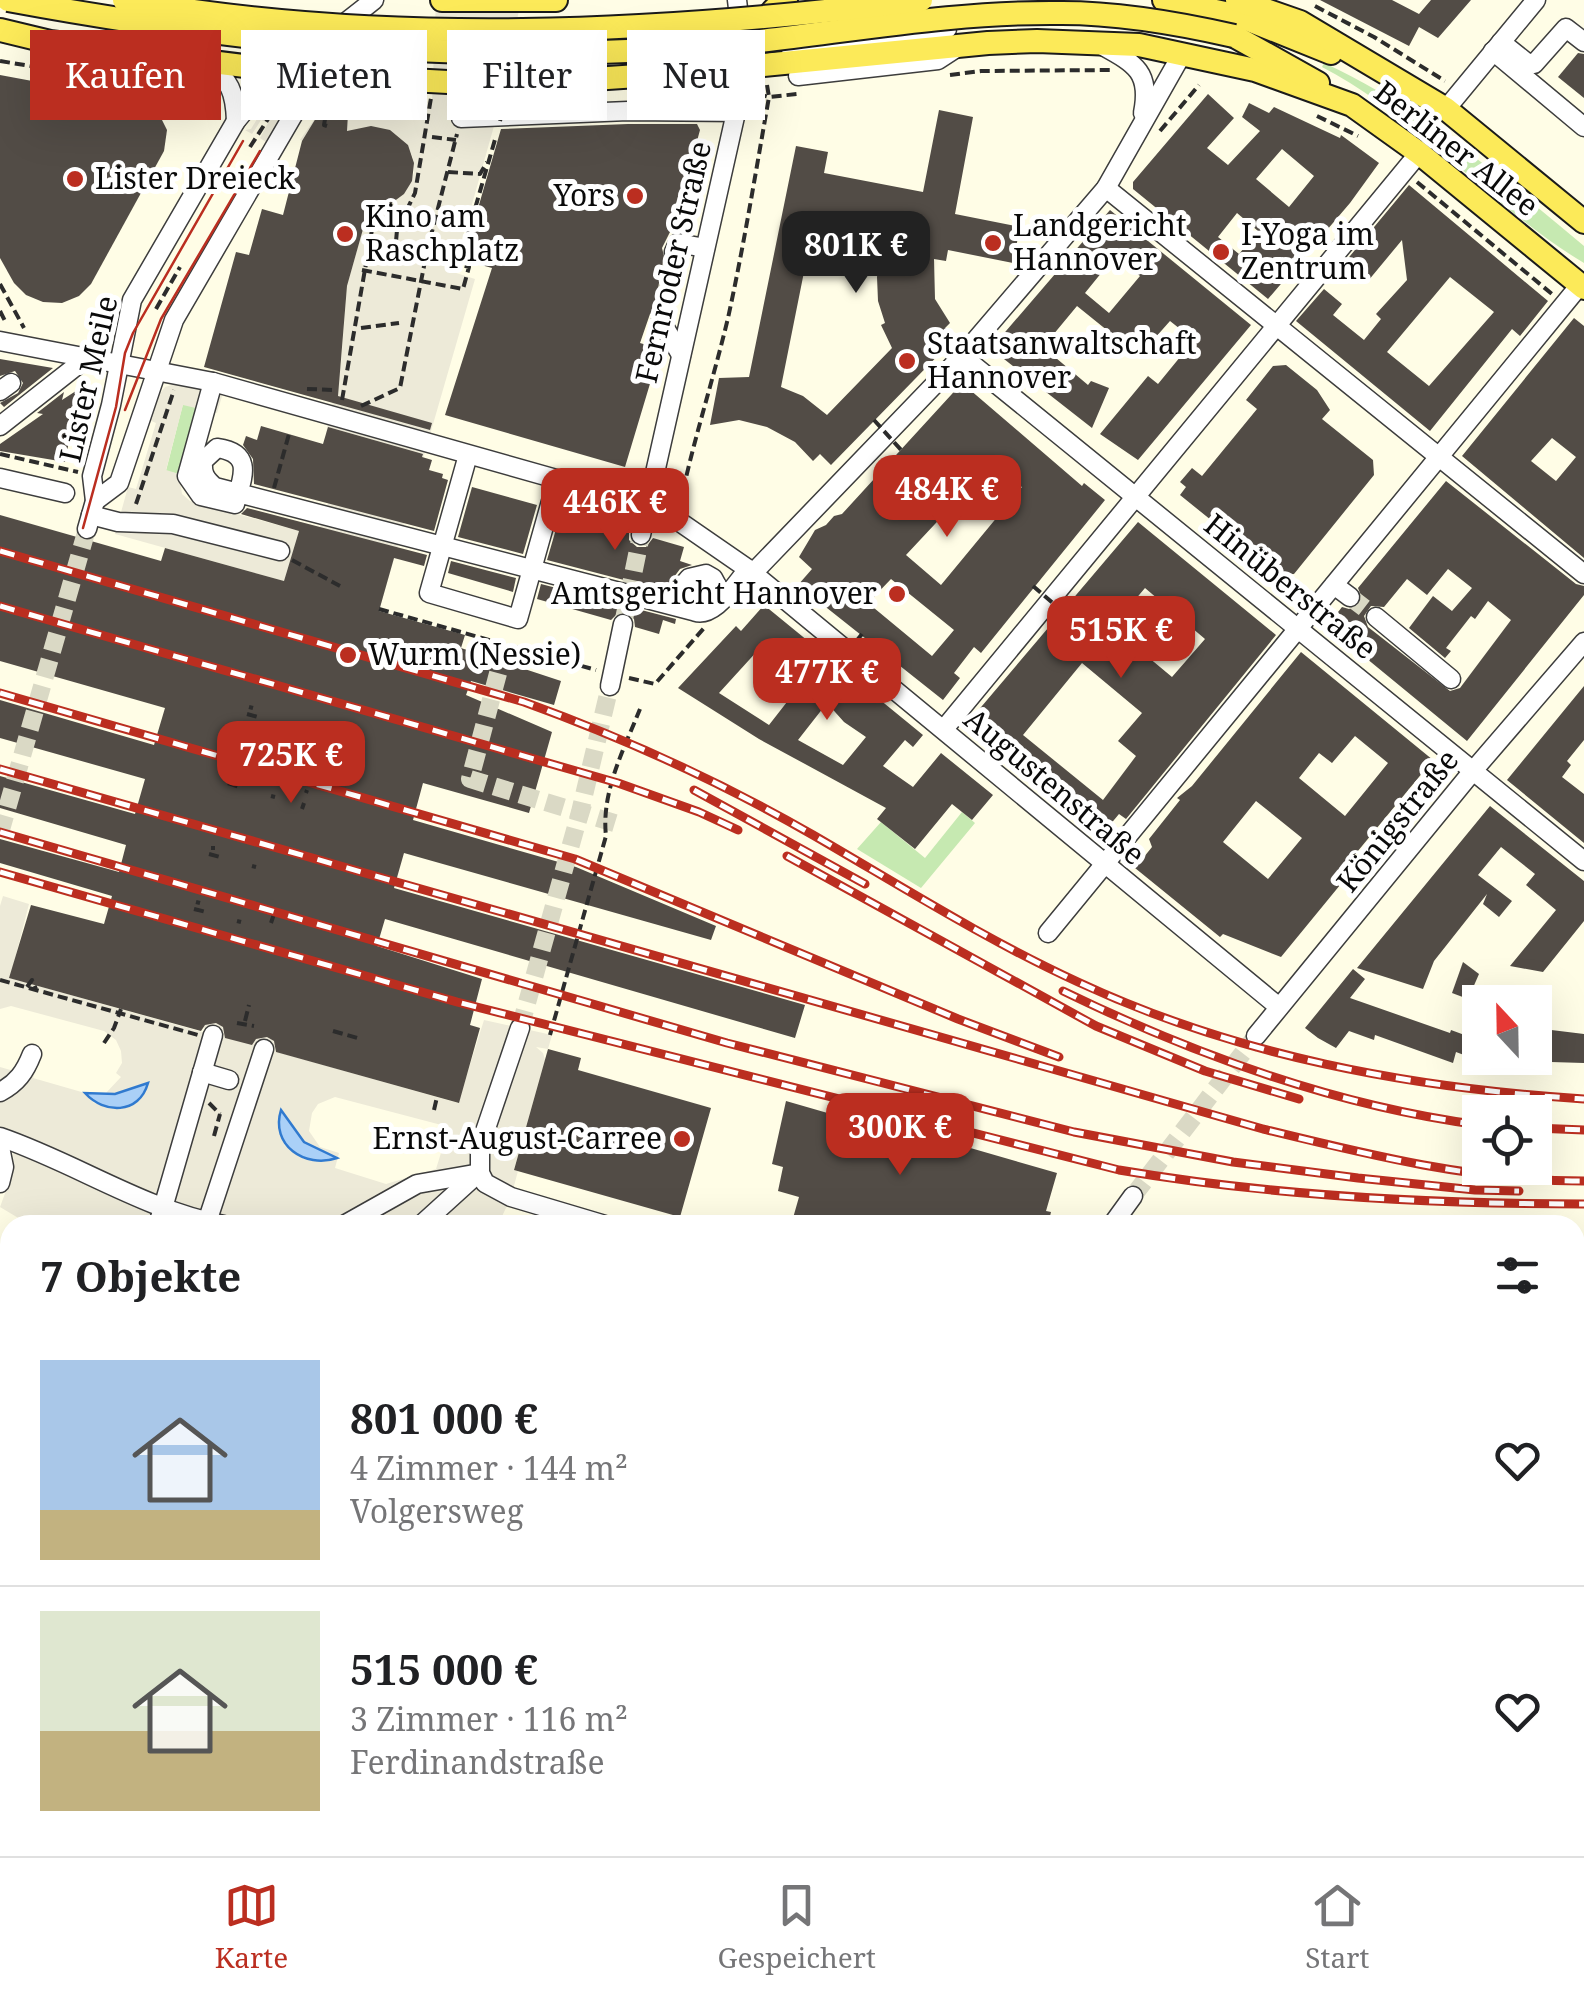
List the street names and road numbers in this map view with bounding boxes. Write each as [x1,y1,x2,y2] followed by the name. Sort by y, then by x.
[1366,71,1548,225] street label: Berliner Allee
[625,137,720,386] street label: Fernroder Straße
[48,291,127,466] street label: Lister Meile
[1196,504,1386,668] street label: Hinüberstraße
[956,698,1154,874] street label: Augustenstraße
[1327,740,1467,900] street label: Königstraße

